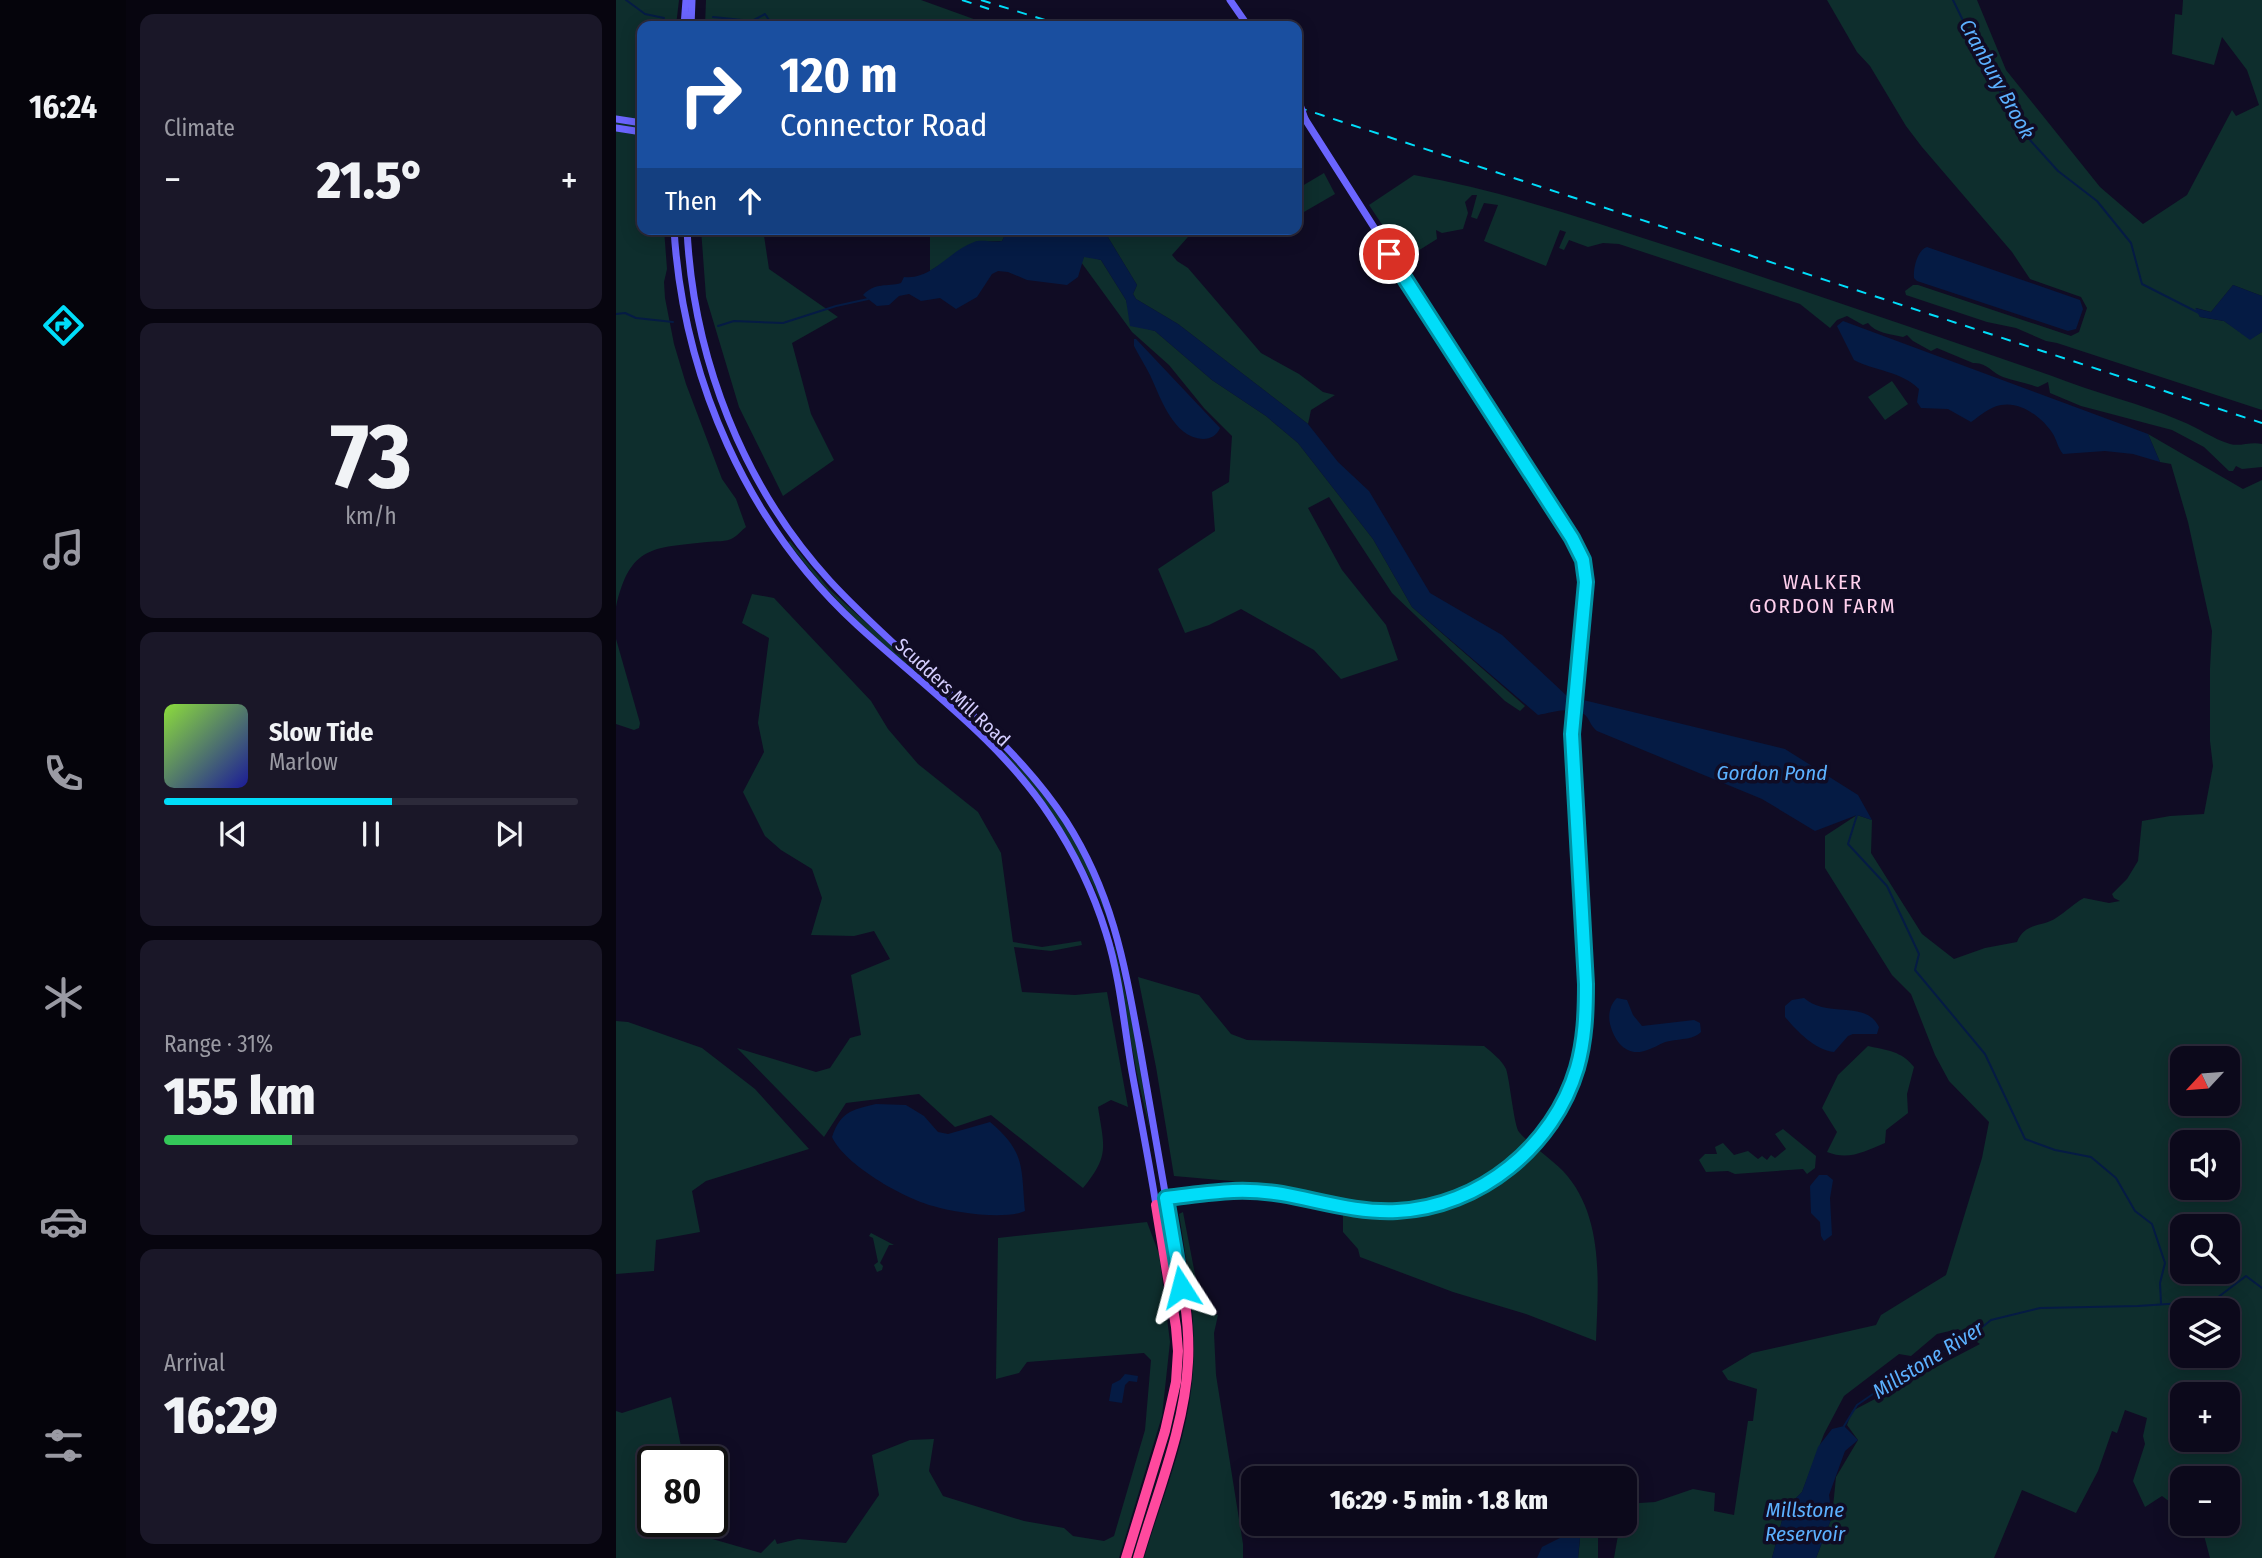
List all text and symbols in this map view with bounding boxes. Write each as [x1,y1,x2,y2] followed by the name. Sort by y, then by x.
[1953,15,2041,143] water label: Cranbury Brook
[780,46,898,105] text: 120 m
[665,49,756,140] icon: right
[29,88,97,126] text: 16:24
[780,106,988,144] text: Connector Road
[164,114,235,142] text: Climate
[317,149,425,212] text: 21.5°
[164,157,181,203] text: −
[561,157,578,203] text: +
[731,182,769,220] icon: ahead
[665,186,717,217] text: Then
[1359,224,1419,284] pin
[1370,235,1408,273] icon: arrive
[39,301,88,350] icon: directions
[330,402,412,511] text: 73
[345,502,397,530] text: km/h
[39,525,88,574] icon: music
[1749,569,1897,619] district label: WALKER GORDON FARM
[891,633,1015,751] street label: Scudders Mill Road
[269,717,373,748] text: Slow Tide
[269,748,338,776] text: Marlow
[39,749,88,798] icon: phone
[1717,760,1827,786] water label: Gordon Pond
[214,815,252,853] icon: previous
[352,815,390,853] icon: pause
[490,815,528,853] icon: next
[39,973,88,1022] icon: climate
[164,1030,273,1058] text: Range · 31%
[2170,1046,2240,1116] north arrow
[2170,1046,2240,1536] map controls
[164,1065,315,1128] text: 155 km
[2170,1130,2240,1200] button: sound
[39,1197,88,1246] icon: car
[2170,1214,2240,1284] button: search
[1144,1250,1218,1324] position arrow
[2170,1298,2240,1368] button: layers
[1868,1315,1989,1405] water label: Millstone River
[164,1349,225,1377] text: Arrival
[2170,1382,2240,1452] button: +
[164,1384,278,1447] text: 16:29
[39,1421,88,1470] icon: filters
[637,1446,728,1537] speed limit sign: 80
[2170,1466,2240,1536] button: −
[1330,1485,1548,1516] text: 16:29 · 5 min · 1.8 km
[1765,1497,1846,1547] water label: Millstone Reservoir

